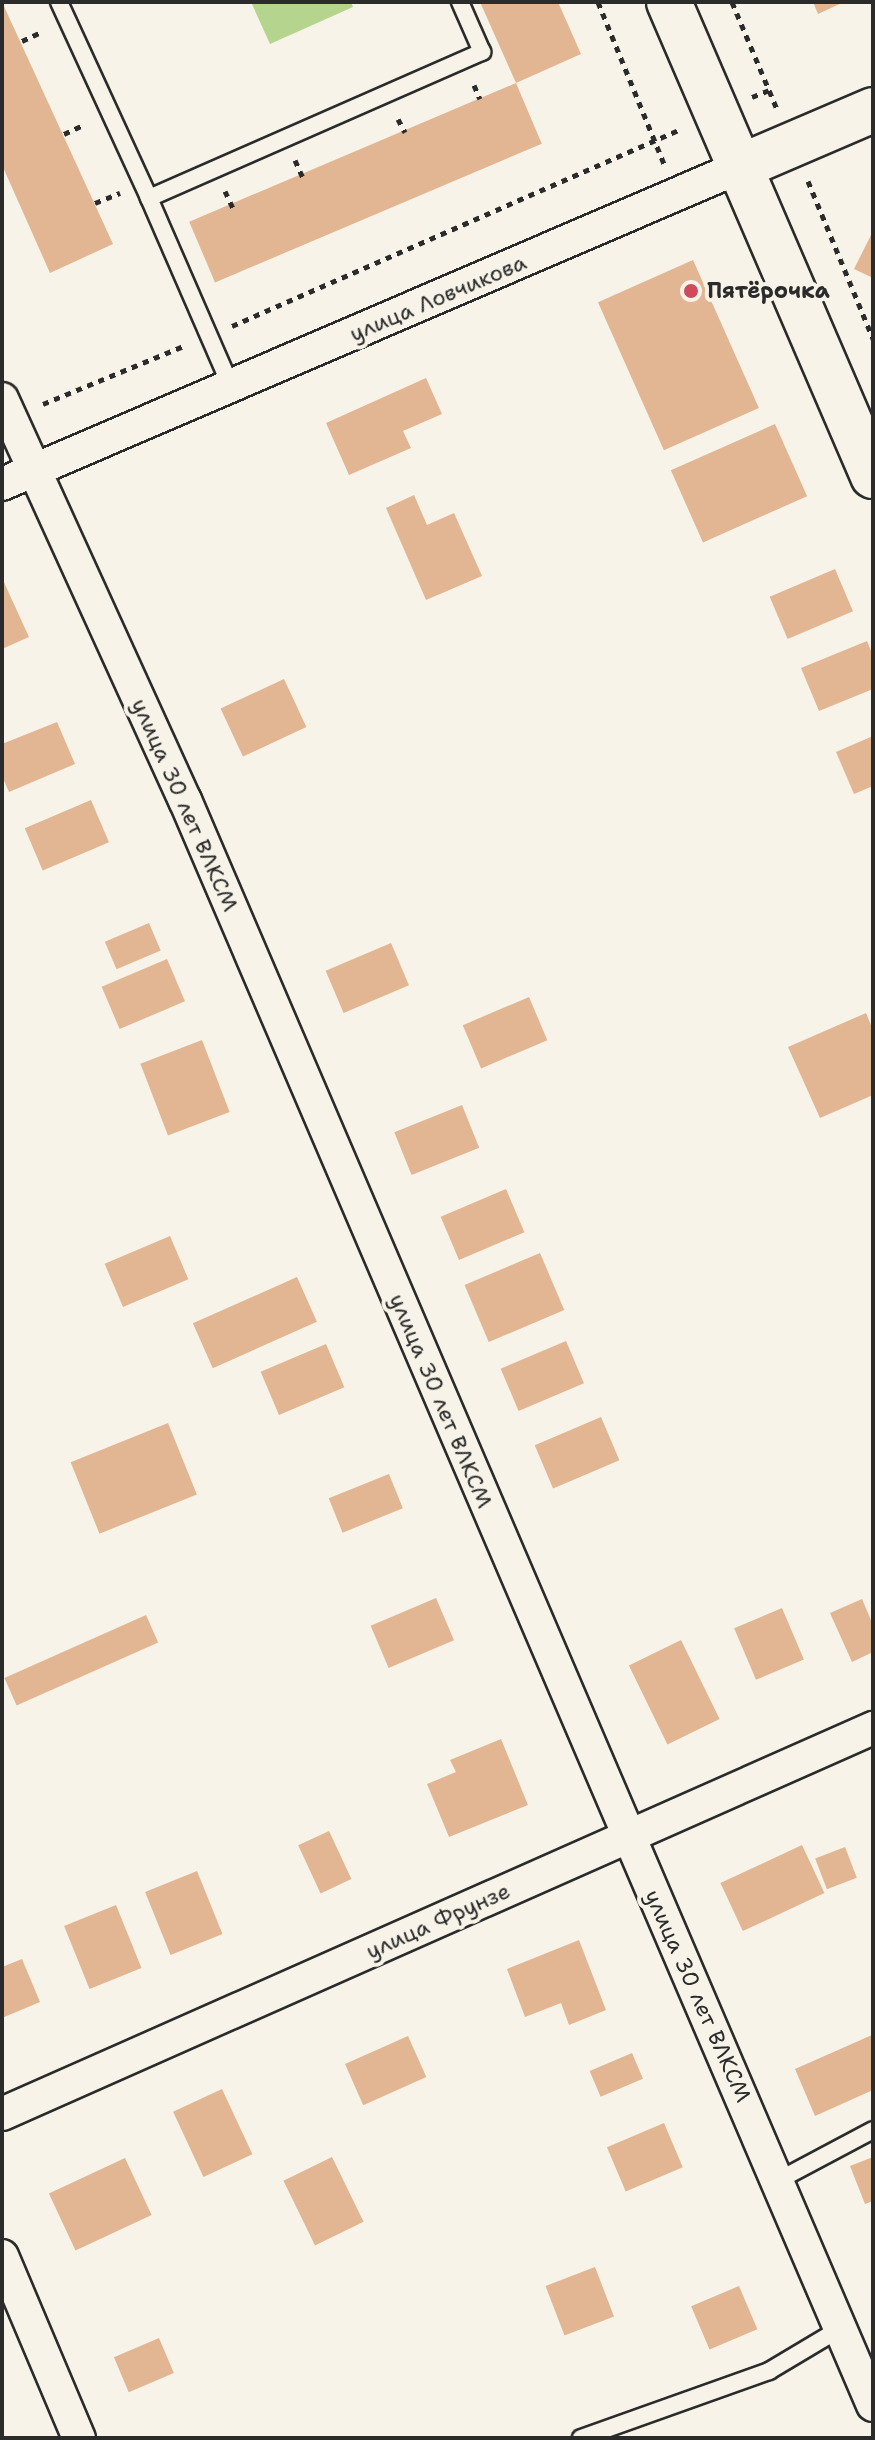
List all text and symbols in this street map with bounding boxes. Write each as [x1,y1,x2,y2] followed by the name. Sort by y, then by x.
[346,249,530,347] street label: улица Ловчикова
[707,278,830,304] place label: Пятёрочка
[682,282,700,300] marker: Пятёрочка
[126,695,244,915] street label: улица 30 лет ВЛКСМ
[384,1290,498,1512] street label: улица 30 лет ВЛКСМ
[362,1877,514,1965] street label: улица Фрунзе
[639,1886,757,2106] street label: улица 30 лет ВЛКСМ

